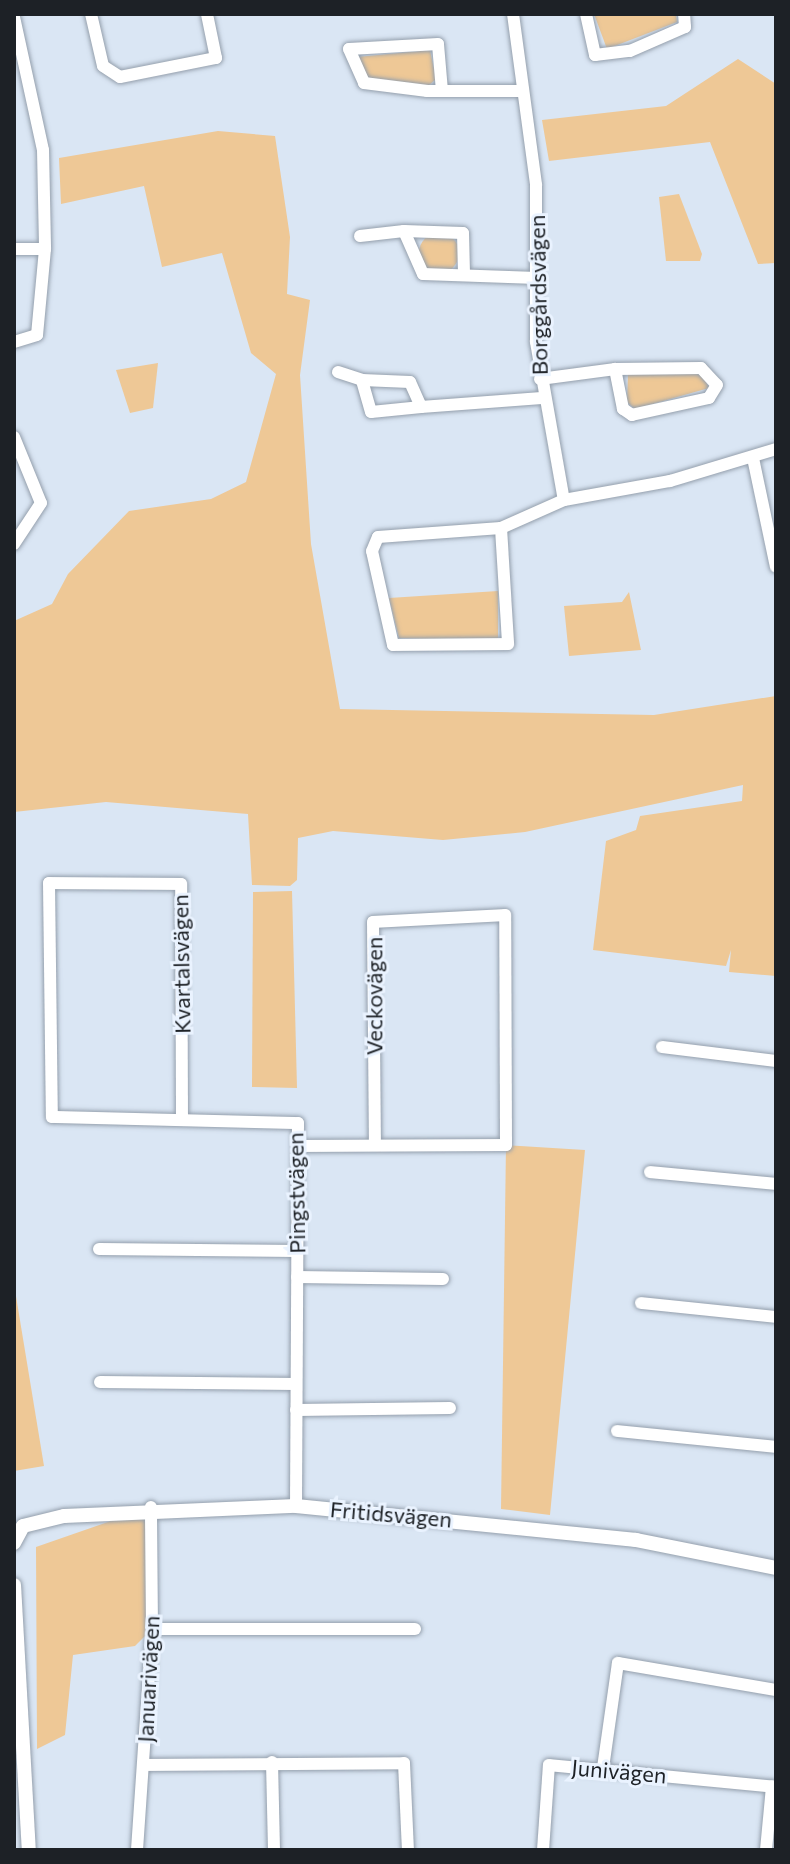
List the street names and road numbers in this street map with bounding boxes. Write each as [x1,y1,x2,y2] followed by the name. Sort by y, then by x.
[523,215,553,375] street label: Borggårdsvägen
[167,894,195,1034] street label: Kvartalsvägen
[361,937,387,1055] street label: Veckovägen
[282,1132,310,1254] street label: Pingstvägen
[329,1496,453,1532] street label: Fritidsvägen
[131,1615,165,1743] street label: Januarivägen
[570,1754,668,1788] street label: Junivägen

